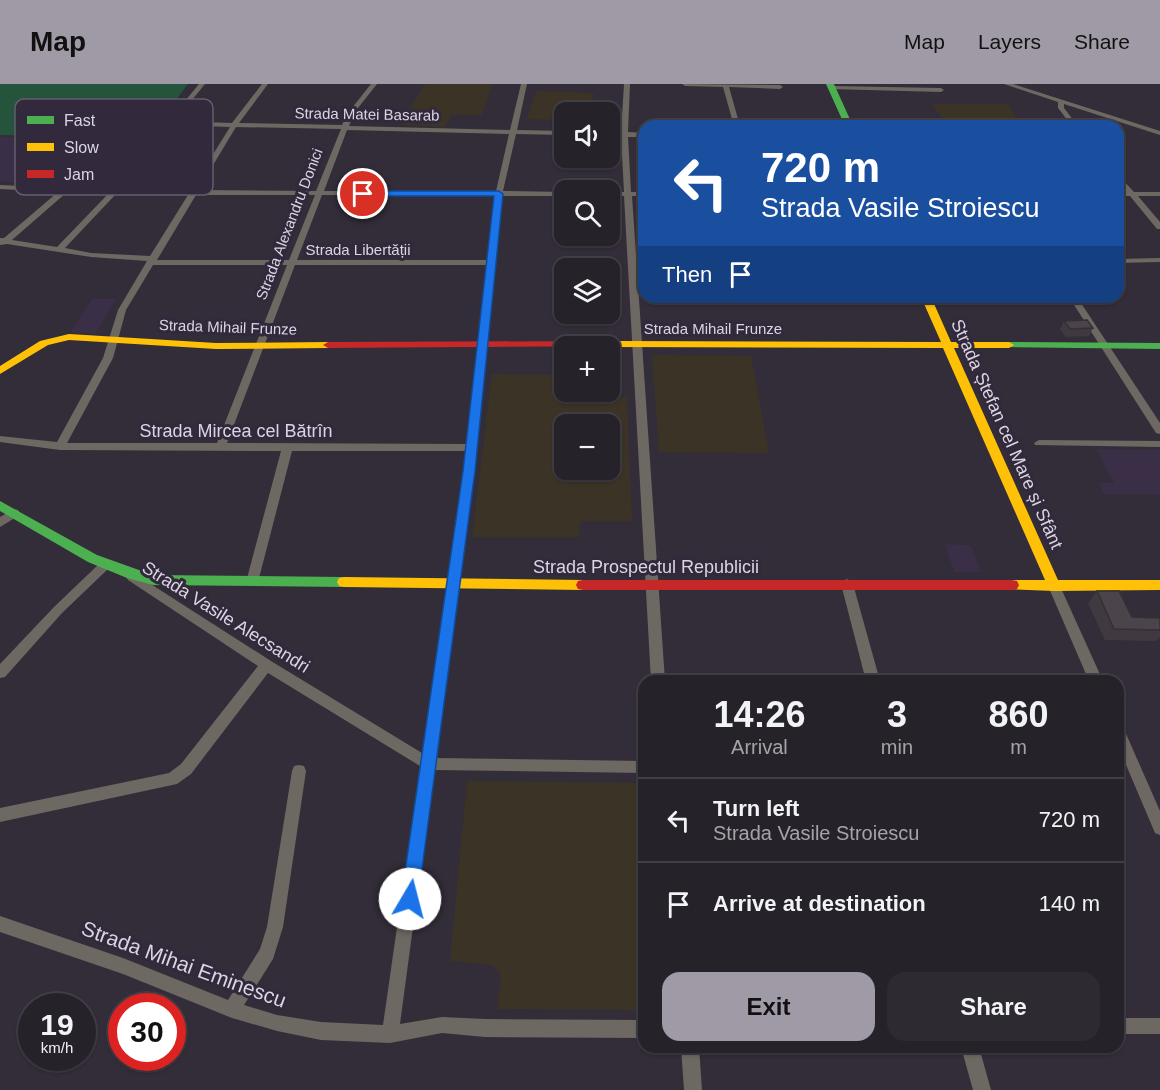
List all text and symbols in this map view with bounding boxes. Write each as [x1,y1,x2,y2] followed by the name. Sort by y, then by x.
[30,26,86,57] text: Map
[904,30,945,53] text: Map
[978,30,1041,53] text: Layers
[1074,30,1130,53] text: Share
[15,99,213,195] legend
[554,102,620,480] map controls
[554,102,620,168] button: sound
[294,104,440,124] street label: Strada Matei Basarab
[64,112,96,129] text: Fast
[64,139,99,156] text: Slow
[662,144,740,222] icon: left
[761,144,880,191] text: 720 m
[252,146,326,302] street label: Strada Alexandru Donici
[64,166,94,183] text: Jam
[337,168,388,219] pin
[346,177,379,210] icon: arrive
[554,180,620,246] button: search
[761,193,1040,223] text: Strada Vasile Stroiescu
[305,241,411,258] street label: Strada Libertății
[554,258,620,324] button: layers
[724,258,757,291] icon: arrive
[662,262,712,287] text: Then
[159,316,297,338] street label: Strada Mihail Frunze
[947,316,1067,552] street label: Strada Ștefan cel Mare și Sfânt
[644,320,782,337] street label: Strada Mihail Frunze
[554,336,620,402] button: +
[554,414,620,480] button: −
[139,421,333,441] street label: Strada Mircea cel Bătrîn
[139,557,313,677] street label: Strada Vasile Alecsandri
[533,557,759,577] street label: Strada Prospectul Republicii
[713,694,805,735] text: 14:26
[887,694,907,735] text: 3
[988,694,1049,735] text: 860
[731,736,788,758] text: Arrival
[881,736,913,758] text: min
[1010,736,1027,758] text: m
[713,796,799,821] text: Turn left
[662,804,695,837] icon: left
[1039,807,1100,832] text: 720 m
[713,822,919,844] text: Strada Vasile Stroiescu
[378,867,442,931] position arrow
[662,888,695,921] icon: arrive
[713,891,926,916] text: Arrive at destination
[1039,891,1100,916] text: 140 m
[79,916,289,1012] street label: Strada Mihai Eminescu
[662,972,875,1041] button: Exit
[887,972,1100,1041] button: Share
[108,993,186,1071] speed limit sign: 30
[40,1008,74,1041] text: 19
[41,1039,73,1056] text: km/h

